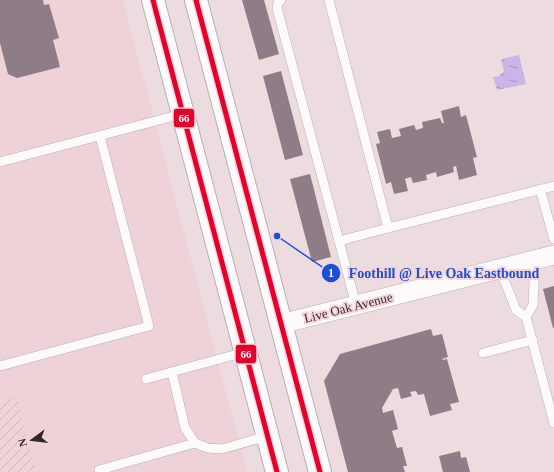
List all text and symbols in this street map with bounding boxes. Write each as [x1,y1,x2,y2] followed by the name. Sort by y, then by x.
[173,108,195,128] line badge: 66
[179,112,190,124] text: 66
[321,260,547,286] callout: Foothill @ Live Oak Eastbound
[328,266,334,280] text: 1
[349,266,539,281] text: Foothill @ Live Oak Eastbound
[302,289,394,326] street label: Live Oak Avenue
[235,344,257,364] line badge: 66
[241,348,252,360] text: 66
[12,420,52,460] north arrow
[16,437,29,448] text: N

